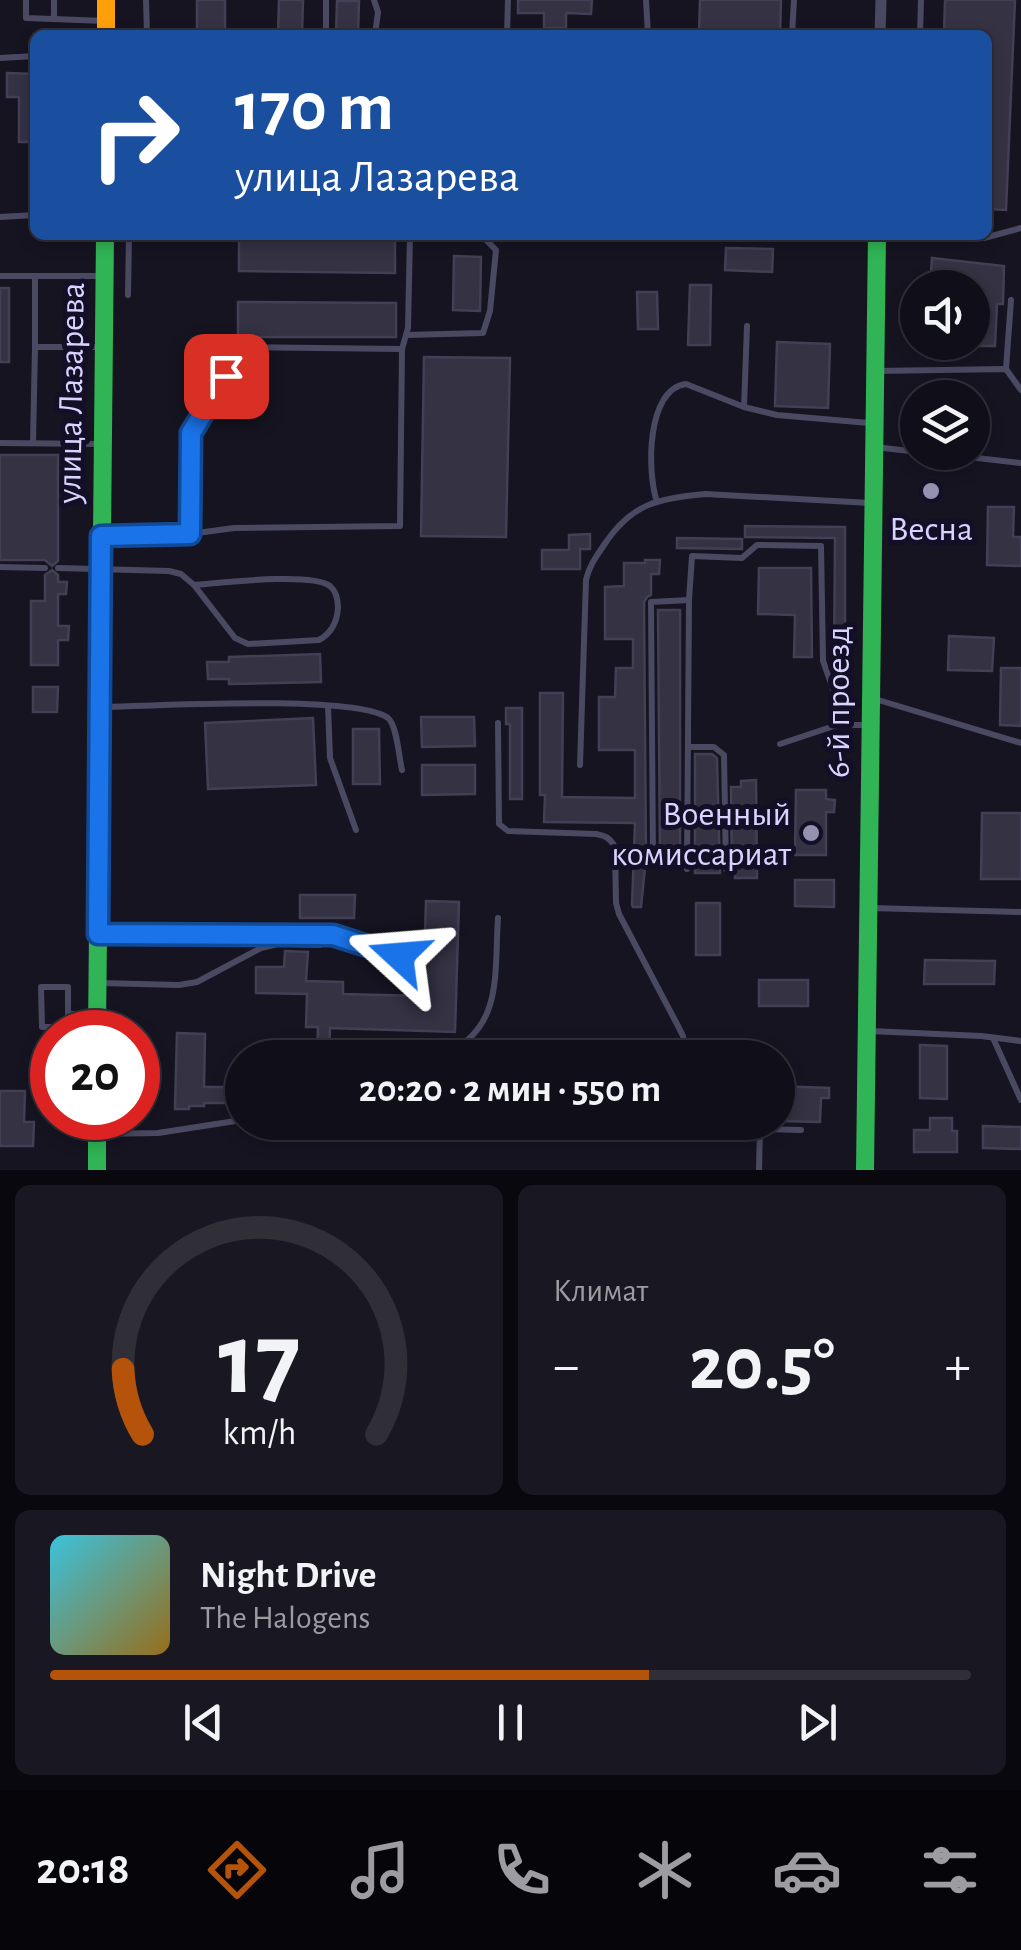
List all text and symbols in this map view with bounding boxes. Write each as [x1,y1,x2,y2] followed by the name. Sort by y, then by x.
[70,70,200,200] icon: right
[235,73,394,143] text: 170 m
[235,155,519,200] text: улица Лазарева
[900,270,990,470] map controls
[900,270,990,360] button: sound
[52,282,91,505] street label: улица Лазарева
[184,334,269,419] pin
[199,349,254,404] icon: arrive
[900,380,990,470] button: layers
[920,480,942,502] marker: Весна
[889,512,973,547] place label: Весна
[821,626,856,778] street label: 6-й проезд
[611,797,791,872] place label: Военный комиссариат
[800,822,822,844] marker: Военный комиссариат
[347,904,451,1008] position arrow
[30,1010,160,1140] speed limit sign: 20
[359,1071,661,1109] text: 20:20 · 2 мин · 550 m
[553,1275,648,1307] text: Климат
[218,1309,300,1413] text: 17
[689,1328,835,1403] text: 20.5°
[553,1339,579,1394] text: −
[945,1339,971,1394] text: +
[222,1415,296,1451] text: km/h
[200,1557,376,1595] text: Night Drive
[200,1602,370,1634] text: The Halogens
[176,1695,231,1750] icon: previous
[483,1695,538,1750] icon: pause
[790,1695,845,1750] icon: next
[202,1835,272,1905] icon: directions
[345,1835,415,1905] icon: music
[487,1835,557,1905] icon: phone
[630,1835,700,1905] icon: climate
[772,1835,842,1905] icon: car
[915,1835,985,1905] icon: filters
[36,1847,130,1892] text: 20:18

